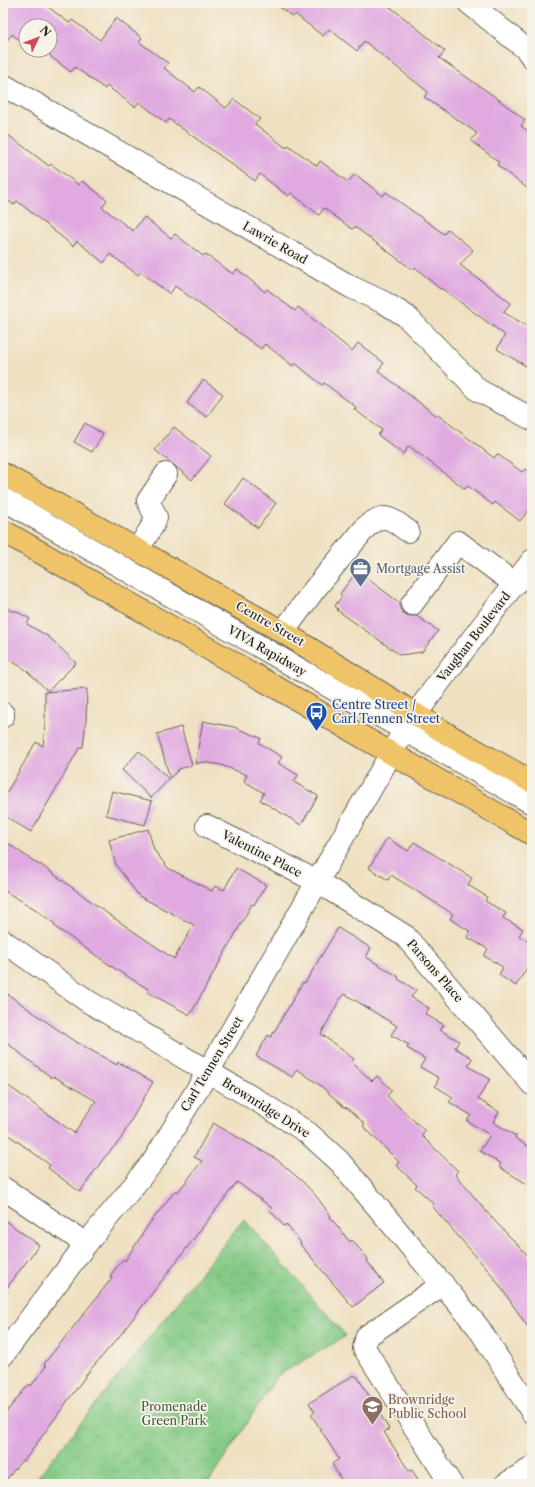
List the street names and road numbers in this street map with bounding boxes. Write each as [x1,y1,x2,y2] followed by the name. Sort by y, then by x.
[240,218,311,267] street label: Lawrie Road
[433,588,514,685] street label: Vaughan Boulevard
[233,598,308,650] street label: Centre Street
[224,622,309,679] street label: VIVA Rapidway
[219,826,305,880] street label: Valentine Place
[404,936,467,1005] street label: Parsons Place
[177,1013,246,1114] street label: Carl Tennen Street
[219,1074,313,1141] street label: Brownridge Drive

